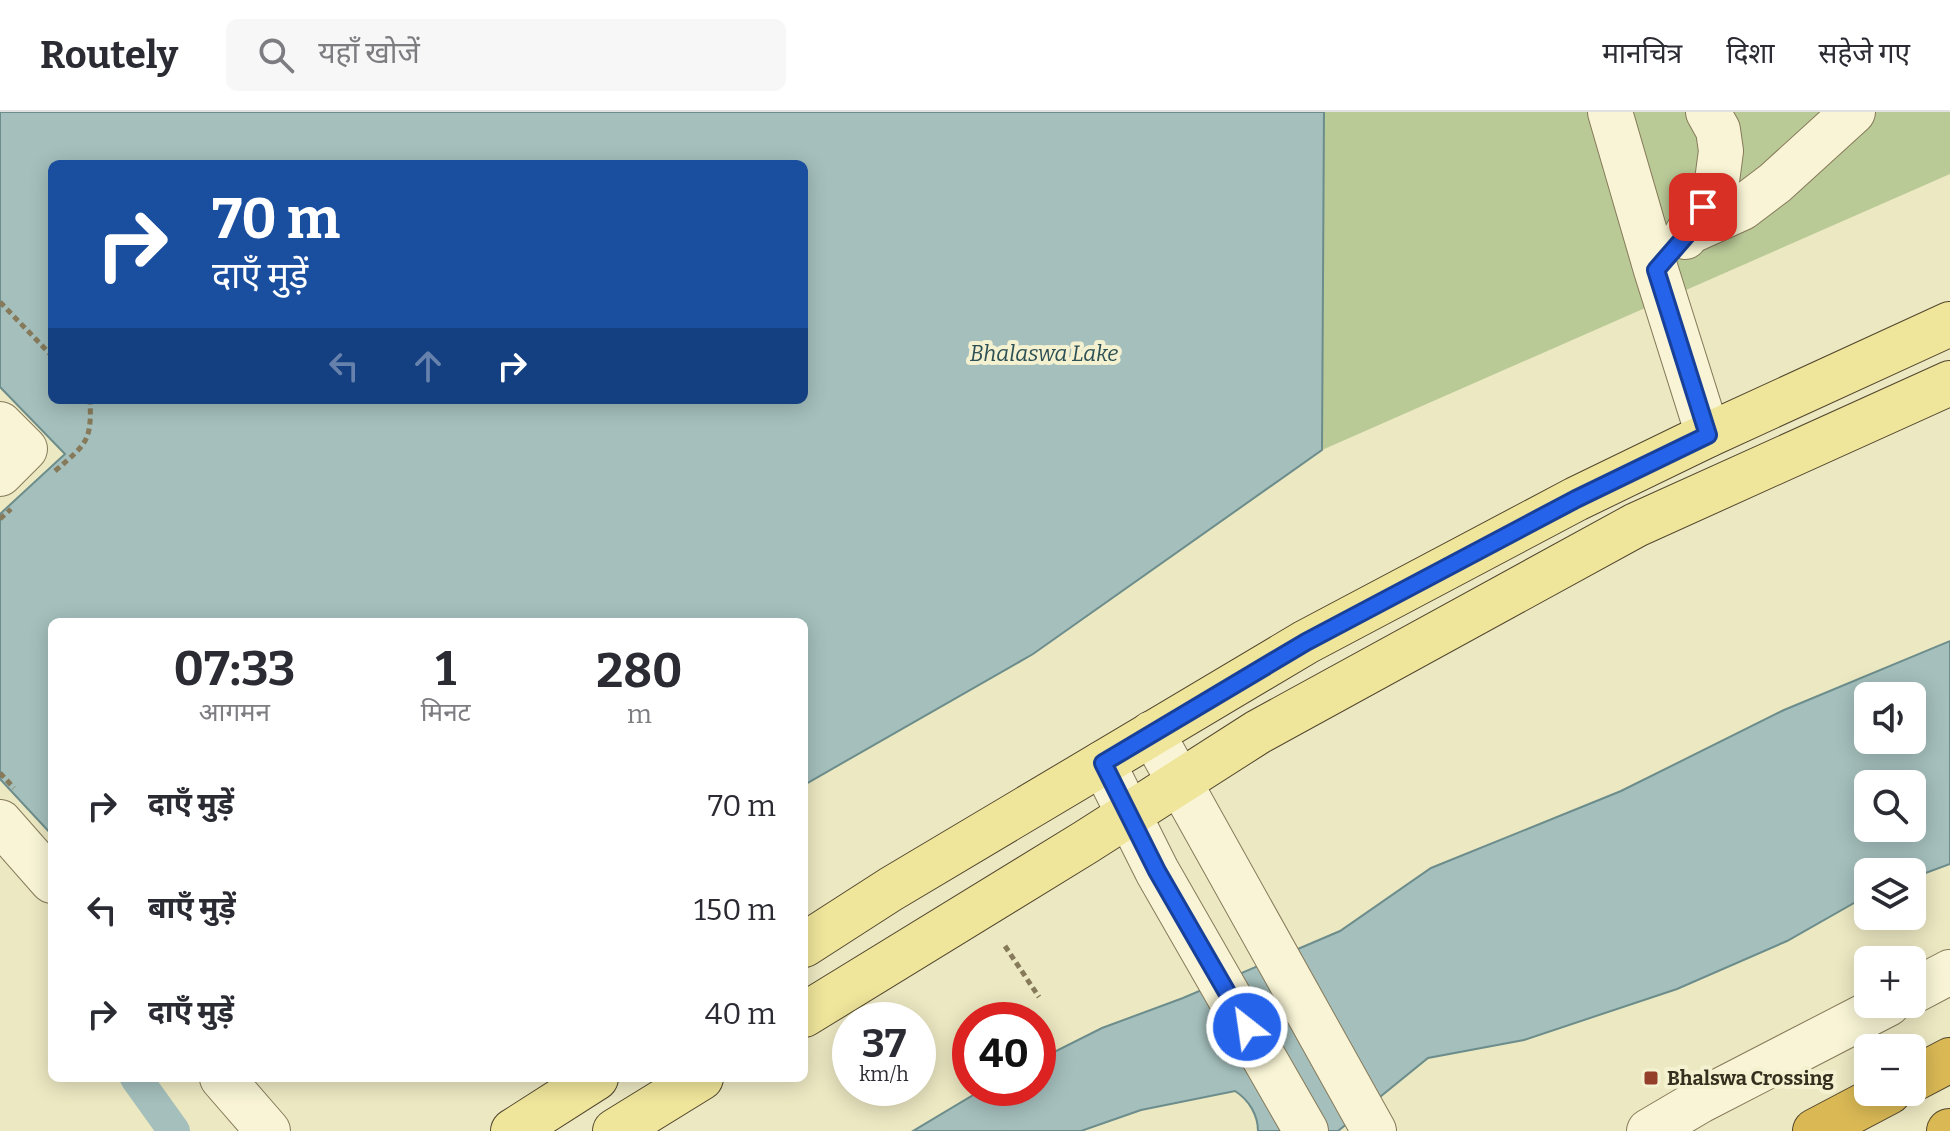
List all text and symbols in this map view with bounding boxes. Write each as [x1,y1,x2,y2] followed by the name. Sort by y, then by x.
[226,19,786,91] search box
[40,32,178,78] text: Routely
[254,33,298,77] icon: search
[318,35,420,71] text: यहाँ खोजें
[1602,37,1682,70] text: मानचित्र
[1726,37,1775,70] text: दिशा
[1819,37,1910,70] text: सहेजे गए
[1669,173,1737,241] pin
[1681,185,1725,229] icon: arrive
[212,186,340,253] text: 70 m
[80,192,184,296] icon: right
[212,254,308,298] text: दाएँ मुड़ें
[970,340,1118,367] water label: Bhalaswa Lake
[322,344,366,388] icon: left
[406,344,450,388] icon: ahead
[490,344,534,388] icon: right
[173,640,295,698] text: 07:33
[435,640,456,698] text: 1
[596,642,683,700] text: 280
[1854,682,1926,1106] map controls
[1854,682,1926,754] button: sound
[199,697,270,728] text: आगमन
[421,697,471,728] text: मिनट
[627,699,652,730] text: m
[1854,770,1926,842] button: search
[80,784,124,828] icon: right
[148,786,234,822] text: दाएँ मुड़ें
[708,788,776,824] text: 70 m
[1854,858,1926,930] button: layers
[80,888,124,932] icon: left
[148,890,236,926] text: बाएँ मुड़ें
[694,892,776,928] text: 150 m
[1854,946,1926,1018] button: +
[1205,985,1289,1069] position arrow
[80,992,124,1036] icon: right
[148,994,234,1030] text: दाएँ मुड़ें
[705,996,776,1032] text: 40 m
[952,1002,1056,1106] speed limit sign: 40
[862,1020,906,1068] text: 37
[1854,1034,1926,1106] button: −
[859,1062,909,1086] text: km/h
[1667,1066,1834,1090] place label: Bhalswa Crossing
[1642,1069,1660,1087] marker: Bhalswa Crossing

